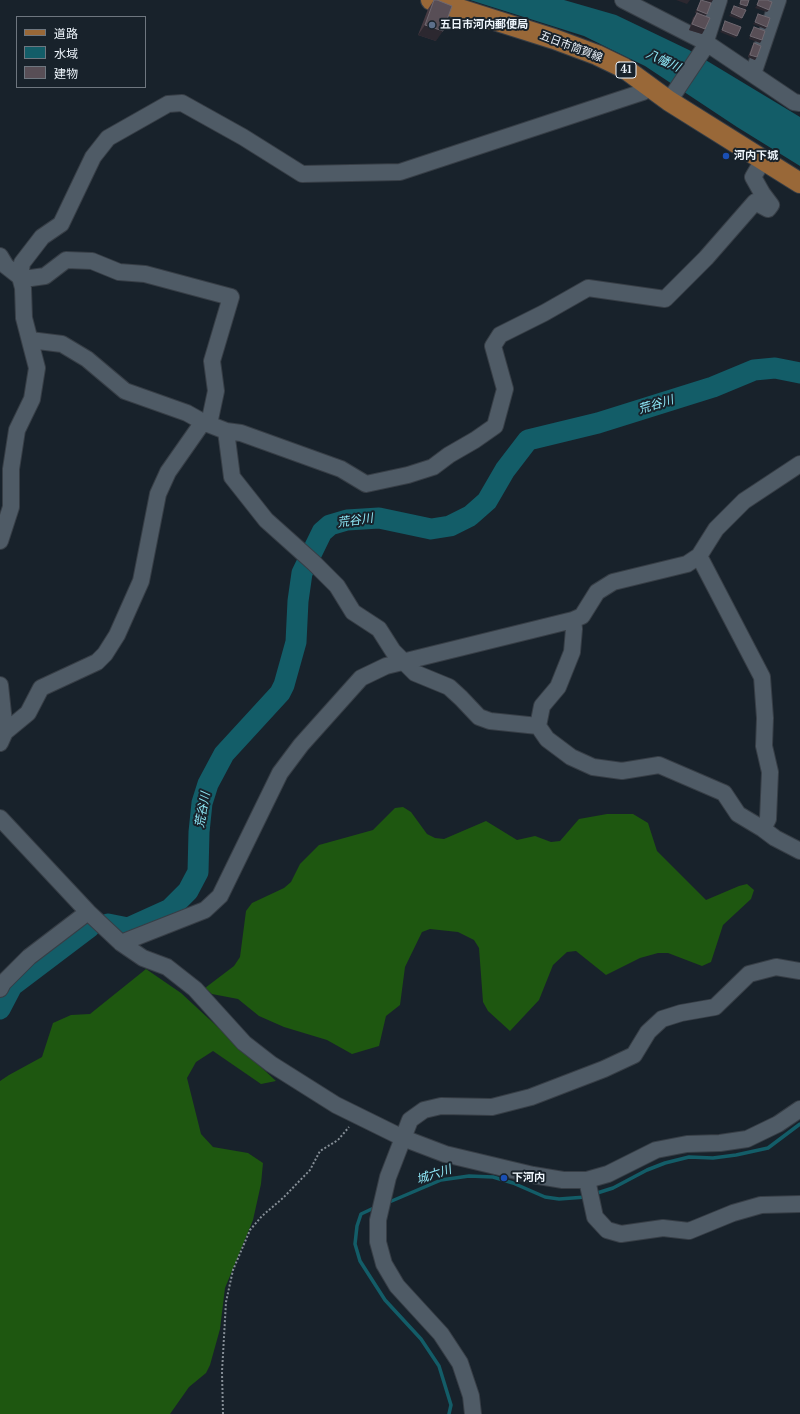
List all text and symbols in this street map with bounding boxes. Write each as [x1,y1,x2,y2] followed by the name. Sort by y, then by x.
[16,16,146,88] legend
[440,18,528,32] place label: 五日市河内郵便局
[427,20,437,30] marker: 五日市河内郵便局
[54,26,78,41] text: 道路
[538,29,604,65] street label: 五日市筒賀線
[54,46,78,61] text: 水域
[644,47,682,75] water label: 八幡川
[616,62,636,78] road number: 41
[54,66,78,81] text: 建物
[734,149,778,163] place label: 河内下城
[721,151,731,161] marker: 河内下城
[637,393,675,417] water label: 荒谷川
[336,511,374,531] water label: 荒谷川
[193,791,213,829] water label: 荒谷川
[415,1163,453,1187] water label: 城六川
[512,1171,545,1185] place label: 下河内
[499,1173,509,1183] marker: 下河内

